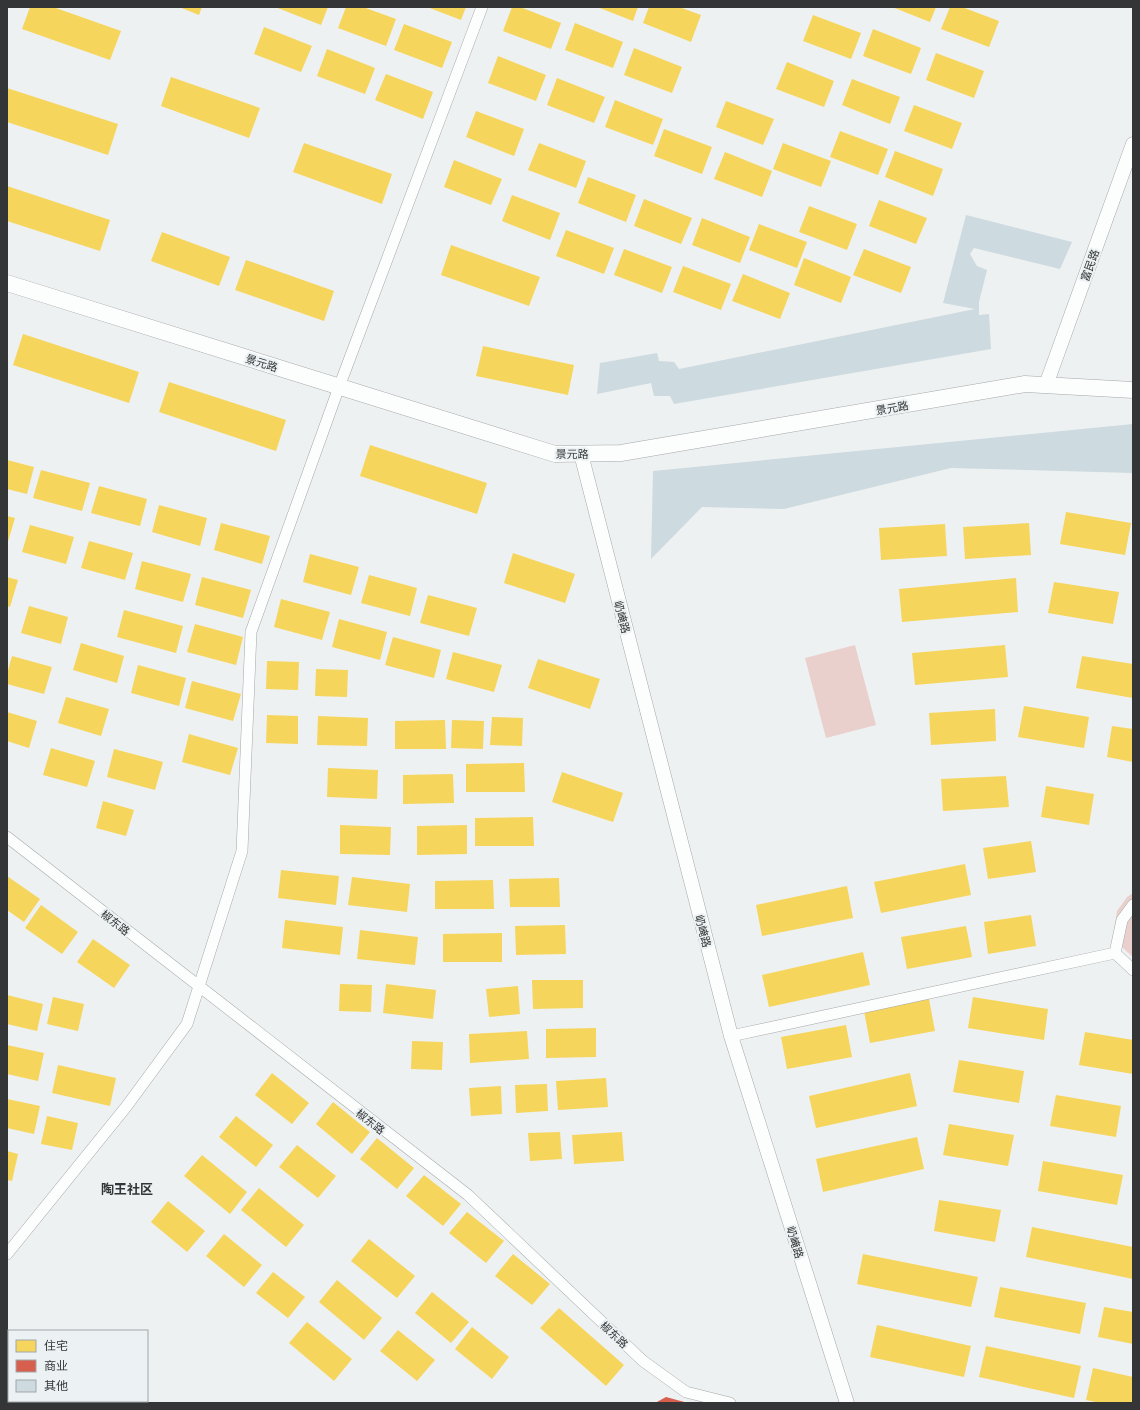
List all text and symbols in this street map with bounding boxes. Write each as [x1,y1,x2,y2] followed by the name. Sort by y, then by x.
[1076,247,1102,283] street label: 富民路
[244,350,280,374] street label: 景元路
[874,396,910,418] street label: 景元路
[555,445,589,461] street label: 景元路
[611,599,635,635] street label: 屷崦路
[98,906,134,938] street label: 椒东路
[692,913,716,949] street label: 屷崦路
[353,1105,389,1137] street label: 椒东路
[101,1179,153,1198] district label: 陶王社区
[784,1224,808,1260] street label: 屷崦路
[597,1317,633,1351] street label: 椒东路
[8,1330,148,1402] legend
[44,1336,68,1353] text: 住宅
[44,1356,68,1373] text: 商业
[44,1376,68,1393] text: 其他

